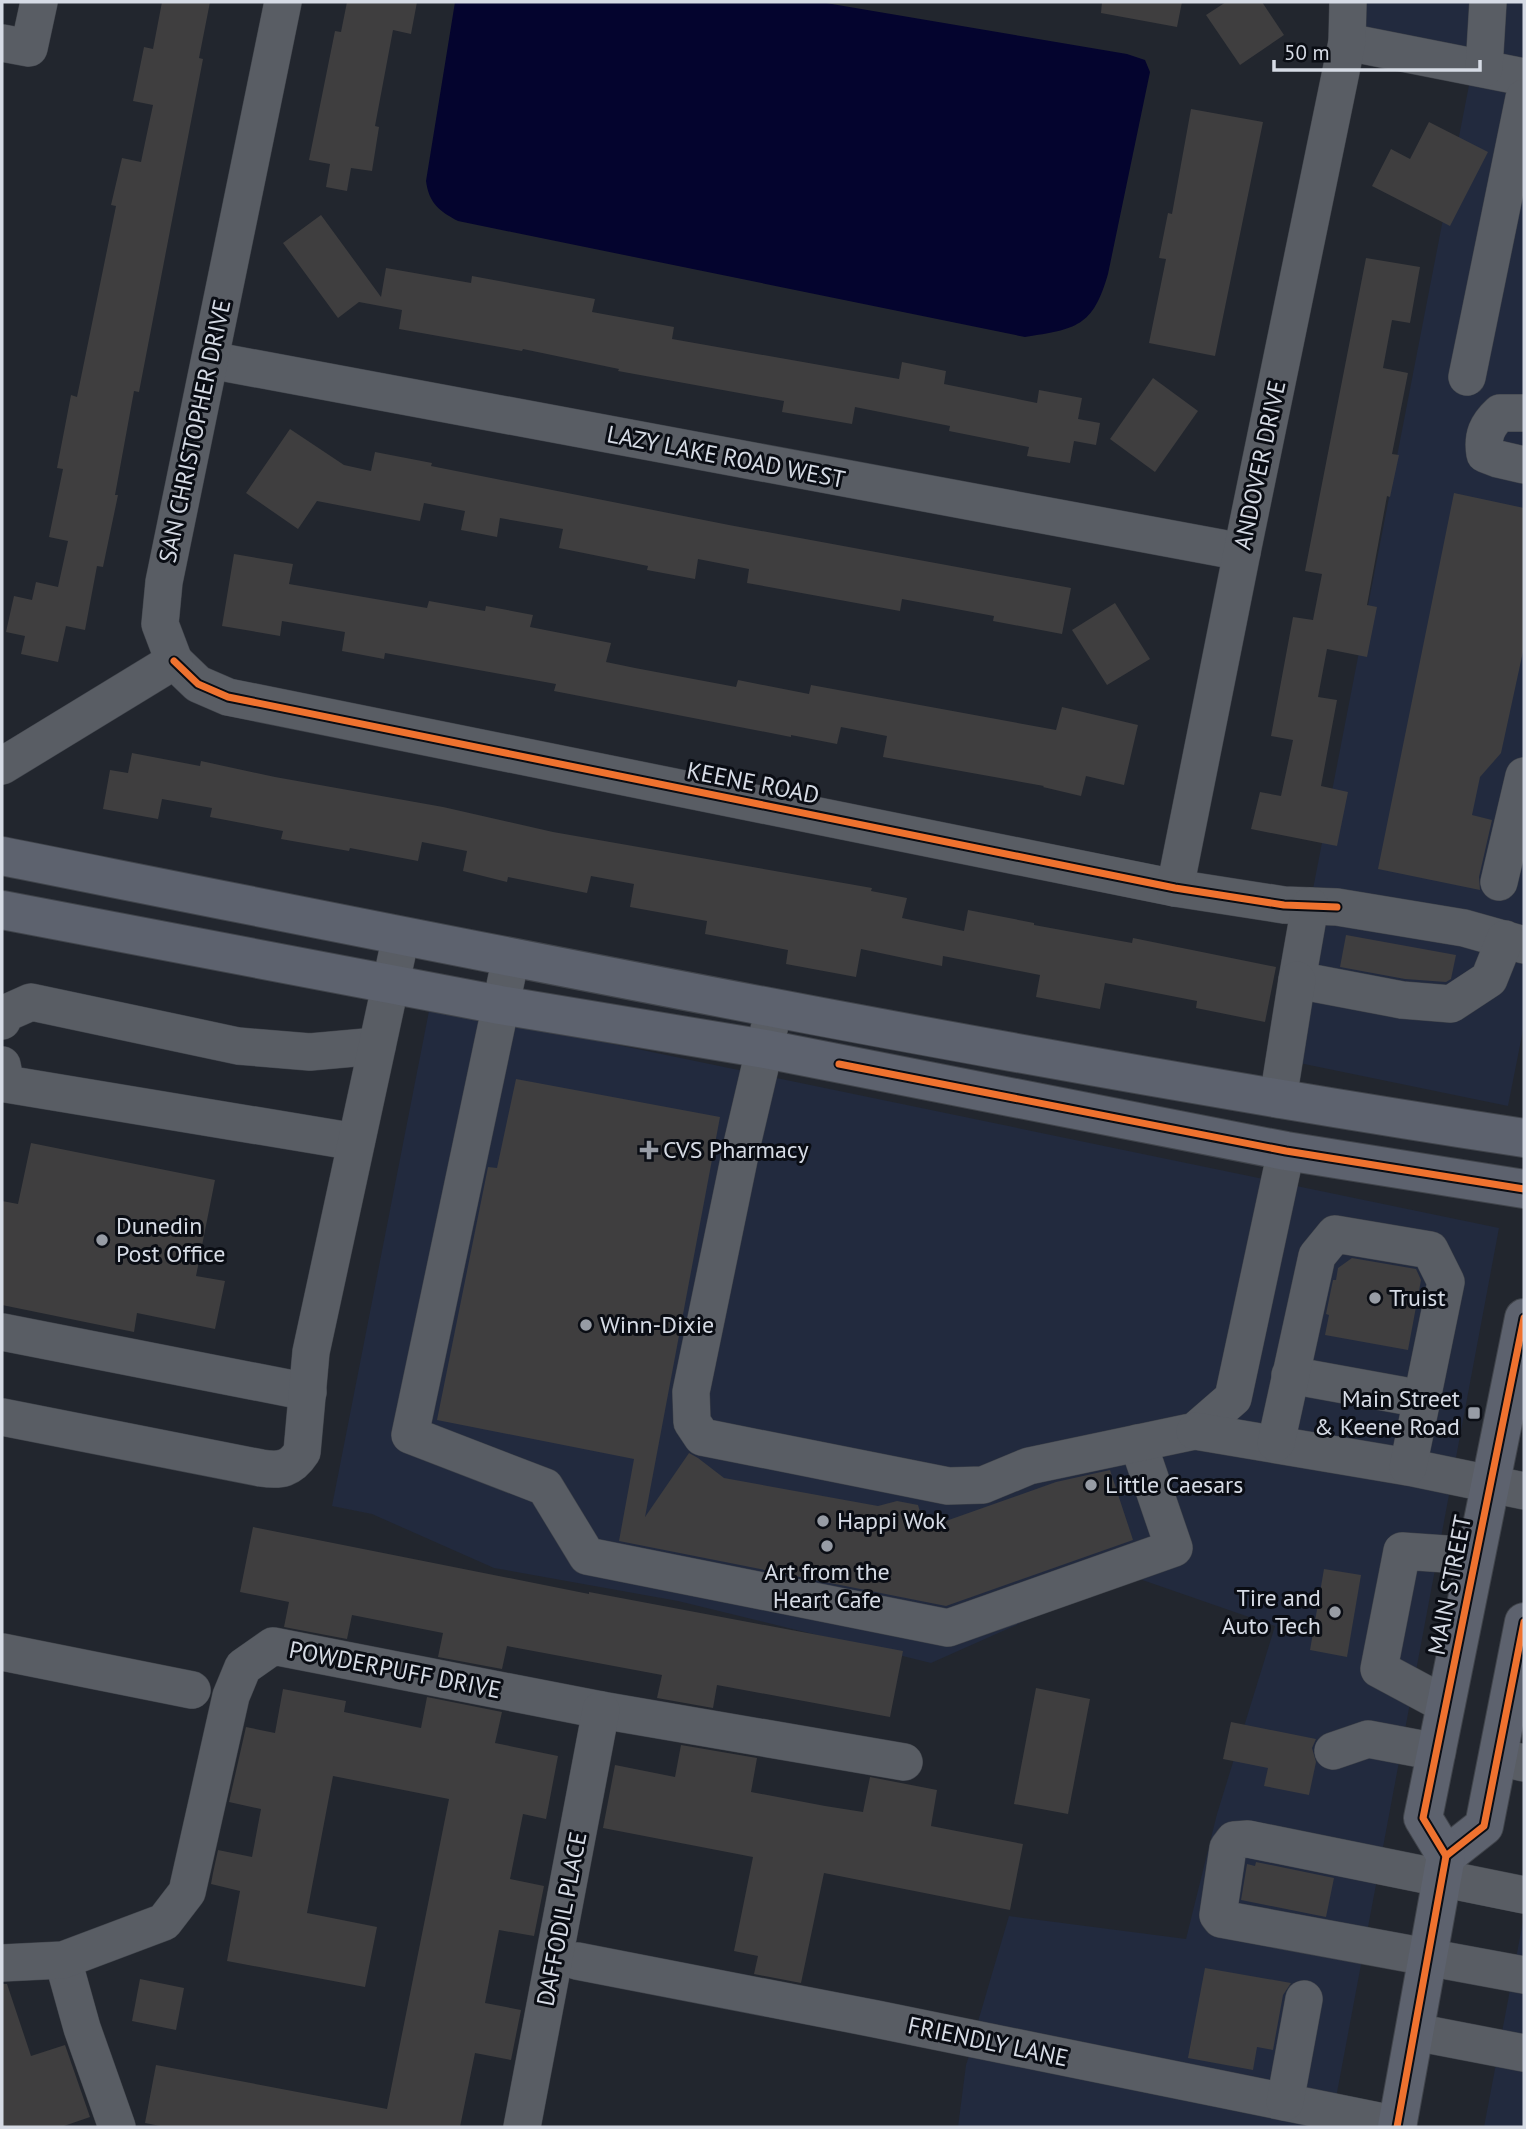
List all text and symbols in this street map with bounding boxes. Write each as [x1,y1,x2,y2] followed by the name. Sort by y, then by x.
[1274,28,1480,72] scale bar
[1284,39,1330,66] text: 50 m
[151,296,238,565] street label: SAN CHRISTOPHER DRIVE
[1226,377,1293,552] street label: ANDOVER DRIVE
[604,418,848,495] street label: LAZY LAKE ROAD WEST
[684,754,822,811] street label: KEENE ROAD
[663,1134,809,1165] place label: CVS Pharmacy
[641,1142,657,1158] marker: CVS Pharmacy
[116,1210,226,1269] place label: Dunedin Post Office
[94,1232,110,1248] marker: Dunedin Post Office
[1389,1282,1446,1313] place label: Truist
[1367,1290,1383,1306] marker: Truist
[600,1309,714,1340] place label: Winn-Dixie
[578,1317,594,1333] marker: Winn-Dixie
[1314,1383,1460,1442] place label: Main Street & Keene Road
[1466,1405,1482,1421] marker: Main Street & Keene Road
[1105,1469,1243,1500] place label: Little Caesars
[1083,1477,1099,1493] marker: Little Caesars
[837,1505,947,1536] place label: Happi Wok
[1421,1512,1478,1658] street label: MAIN STREET
[815,1513,831,1529] marker: Happi Wok
[819,1538,835,1554] marker: Art from the Heart Cafe
[764,1556,890,1615] place label: Art from the Heart Cafe
[1221,1582,1321,1641] place label: Tire and Auto Tech
[1327,1604,1343,1620] marker: Tire and Auto Tech
[286,1634,504,1705] street label: POWDERPUFF DRIVE
[529,1829,594,2009] street label: DAFFODIL PLACE
[905,2009,1071,2074] street label: FRIENDLY LANE

